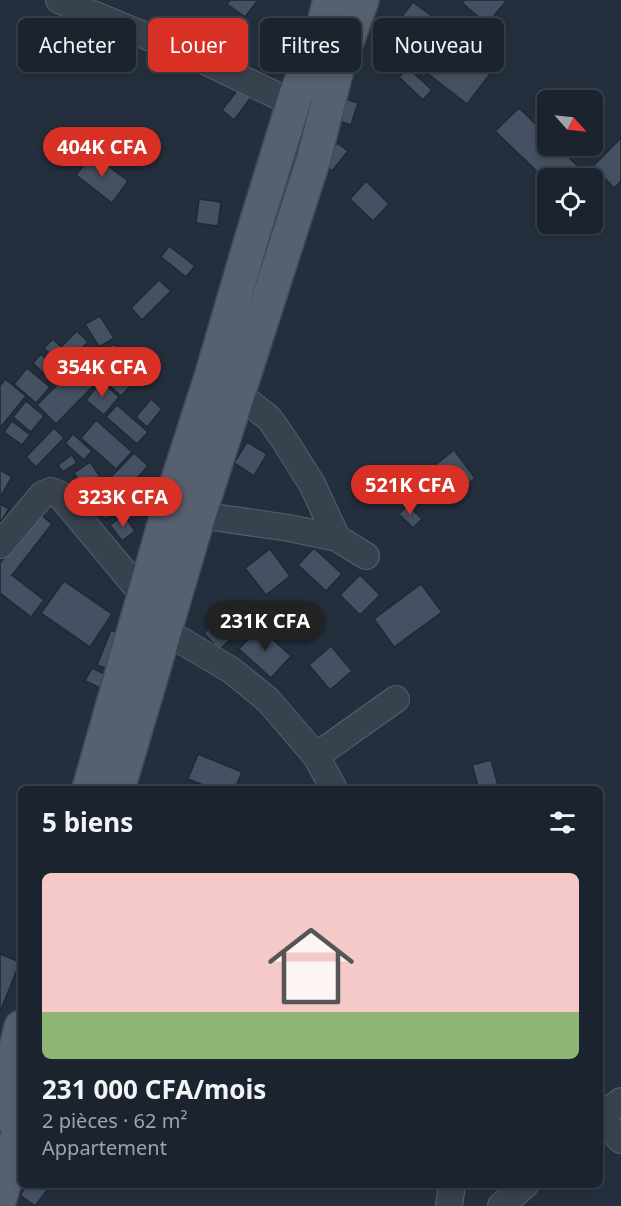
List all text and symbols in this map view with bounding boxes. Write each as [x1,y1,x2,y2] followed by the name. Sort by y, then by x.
[18,18,136,72] chip: Acheter
[148,18,248,72] chip: Louer
[260,18,361,72] chip: Filtres
[373,18,504,72] chip: Nouveau
[537,90,603,156] north arrow
[537,90,603,234] map controls
[40,127,164,178] pin: 404K CFA
[57,133,147,160] text: 404K CFA
[537,168,603,234] button: locate
[40,347,164,398] pin: 354K CFA
[57,353,147,380] text: 354K CFA
[348,465,472,516] pin: 521K CFA
[365,471,455,498] text: 521K CFA
[61,477,185,528] pin: 323K CFA
[78,483,168,510] text: 323K CFA
[203,601,327,652] pin: 231K CFA
[220,607,310,634] text: 231K CFA
[42,804,133,840] text: 5 biens
[546,806,579,839] icon: filters
[257,912,365,1020] icon: home
[42,1071,266,1107] text: 231 000 CFA/mois
[42,1107,187,1134] text: 2 pièces · 62 m²
[42,1134,167,1161] text: Appartement

